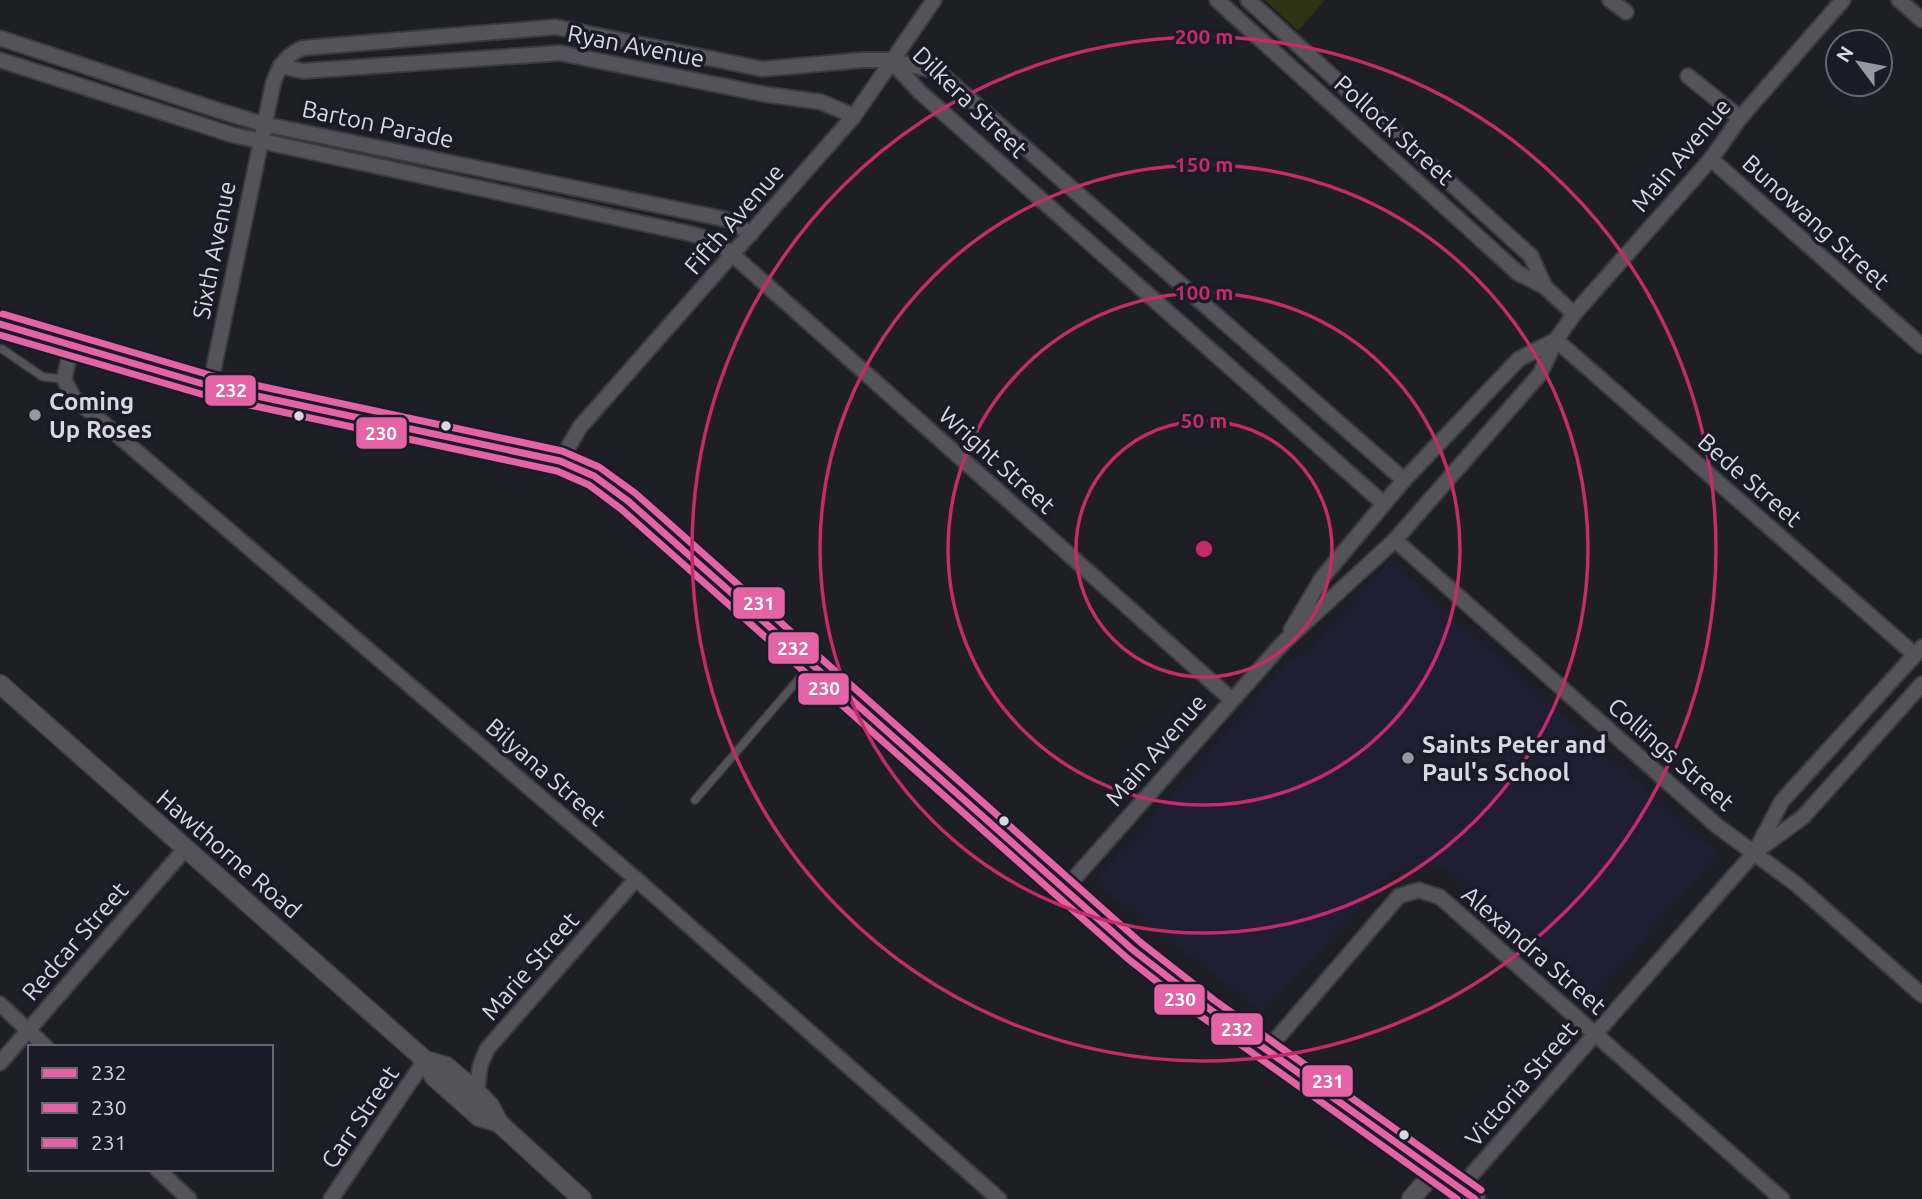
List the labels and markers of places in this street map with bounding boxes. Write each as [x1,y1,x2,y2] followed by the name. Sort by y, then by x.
[49,388,152,443] place label: Coming Up Roses
[27,407,43,423] marker: Coming Up Roses
[292,409,306,423] unlabelled marker
[439,419,453,433] unlabelled marker
[1192,537,1216,561] centre of rings
[1422,731,1606,786] place label: Saints Peter and Paul's School
[1400,750,1416,766] marker: Saints Peter and Paul's School
[997,814,1011,828] unlabelled marker
[1397,1128,1411,1142] unlabelled marker

